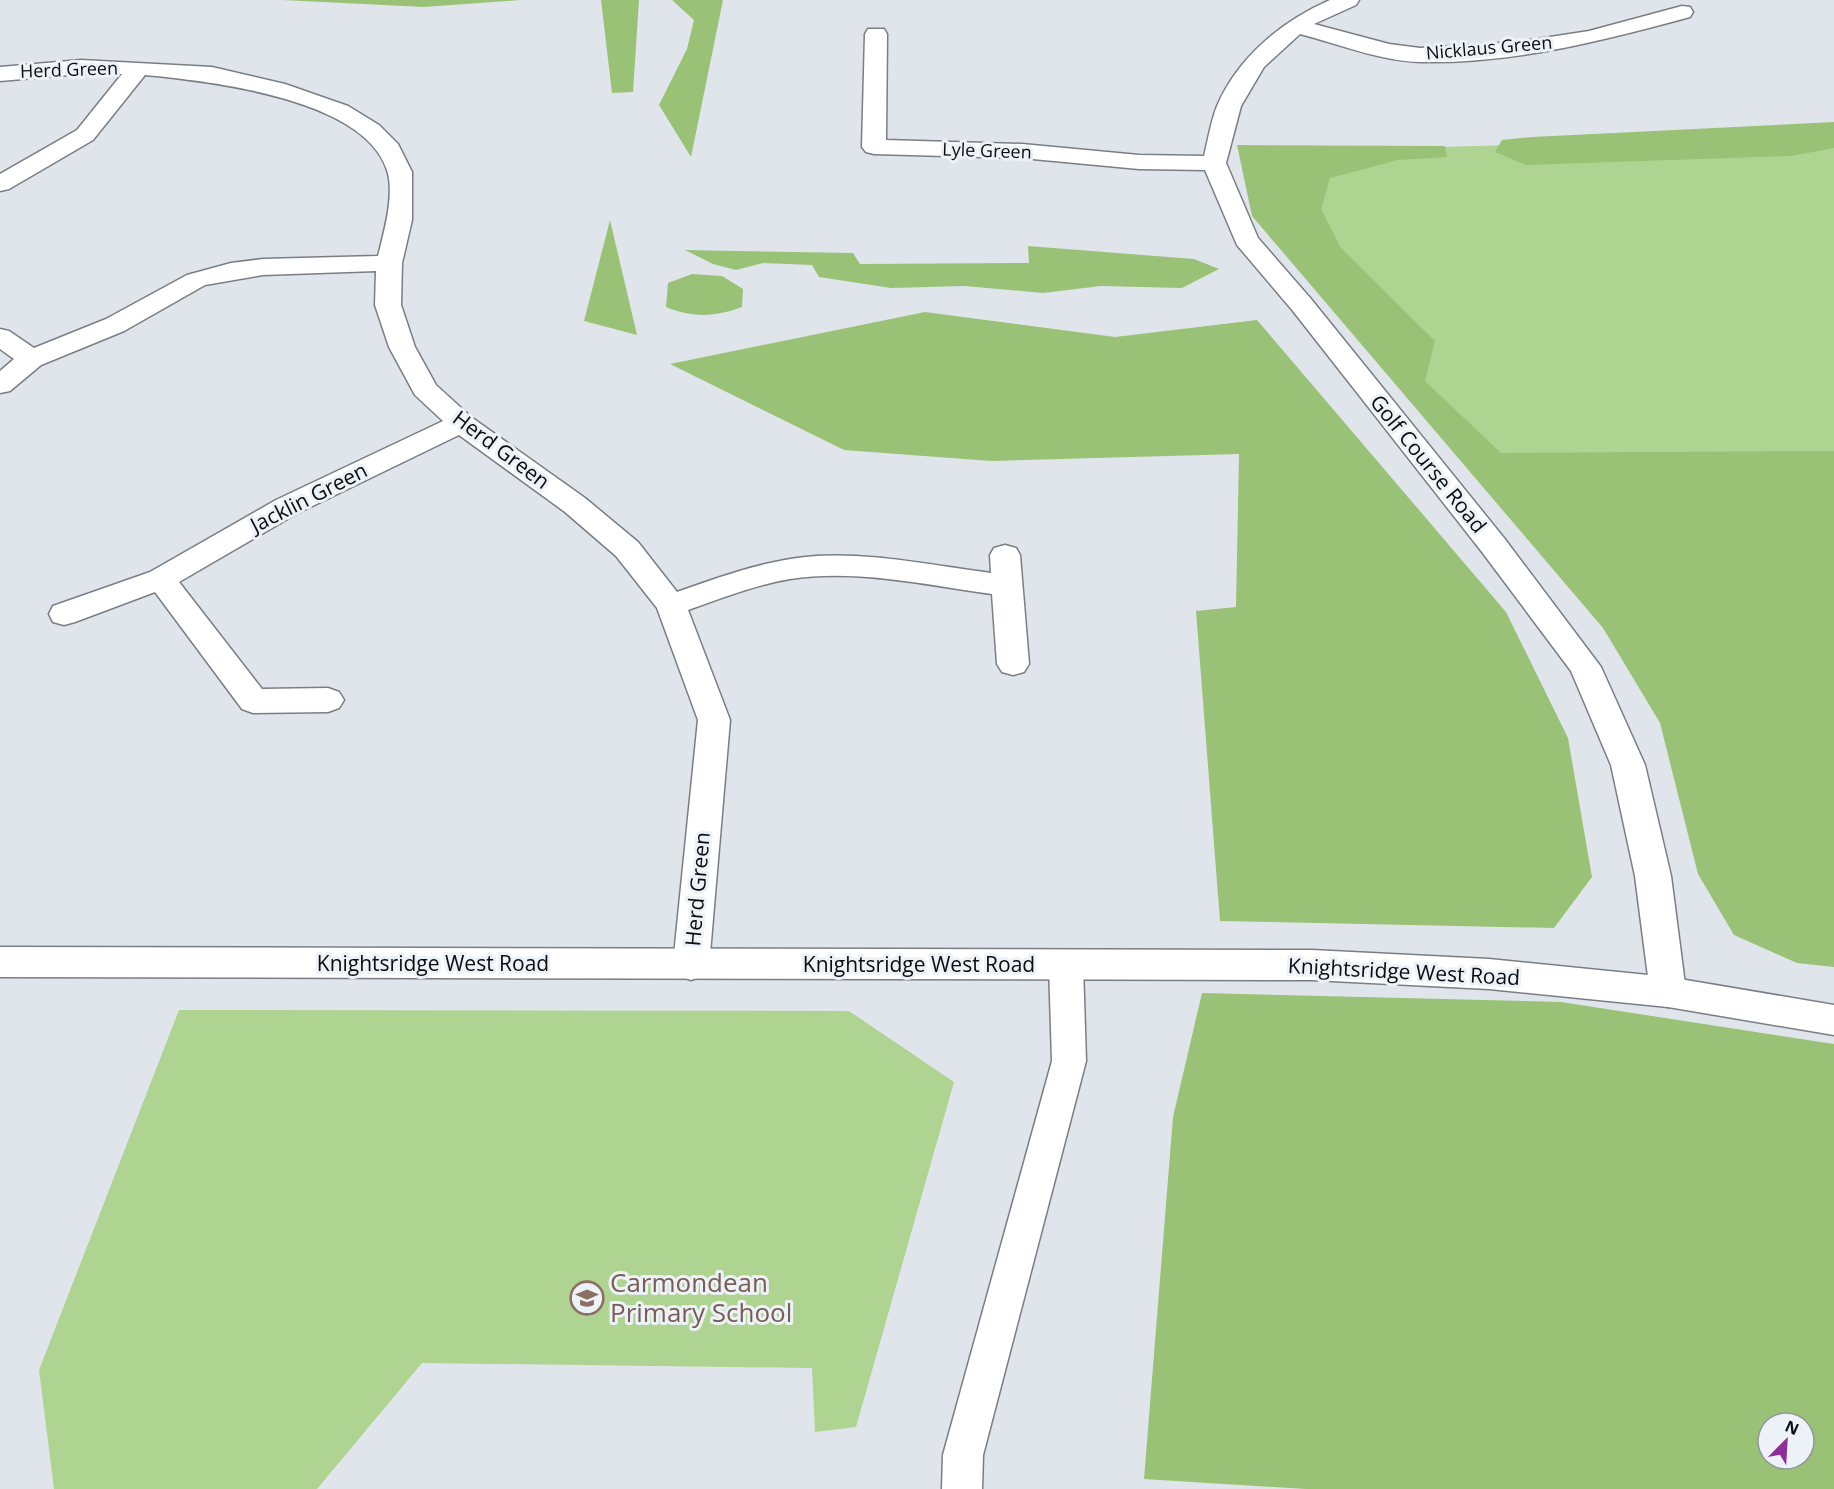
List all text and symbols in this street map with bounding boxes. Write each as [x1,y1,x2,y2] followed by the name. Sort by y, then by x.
[1425,30,1553,64] street label: Nicklaus Green
[20,55,118,83] street label: Herd Green
[942,136,1032,164] street label: Lyle Green
[1364,388,1493,538] street label: Golf Course Road
[447,404,556,495] street label: Herd Green
[244,456,372,539] street label: Jacklin Green
[678,831,716,947] street label: Herd Green
[317,949,549,977] street label: Knightsridge West Road
[803,950,1035,978] street label: Knightsridge West Road
[1287,951,1521,991] street label: Knightsridge West Road
[610,1264,792,1330] place label: Carmondean Primary School
[569,1280,605,1316] school or university icon: Carmondean Primary School
[1756,1411,1816,1471] north arrow
[1782,1415,1803,1440] text: N

